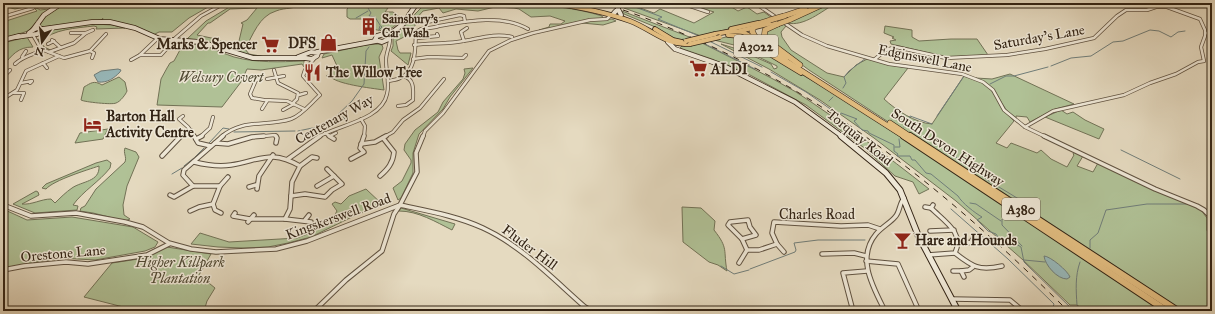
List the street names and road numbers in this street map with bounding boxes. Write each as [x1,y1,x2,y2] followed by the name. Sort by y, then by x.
[992,21,1086,54] street label: Saturday's Lane
[734,35,778,57] road number: A3022
[877,41,973,76] street label: Edginswell Lane
[292,91,377,148] street label: Centenary Way
[888,105,1008,191] street label: South Devon Highway
[823,106,896,170] street label: Torquay Road
[283,190,393,243] street label: Kingskerswell Road
[1002,198,1040,220] road number: A380
[779,206,855,223] street label: Charles Road
[499,221,561,274] street label: Fluder Hill
[20,241,106,266] street label: Orestone Lane

